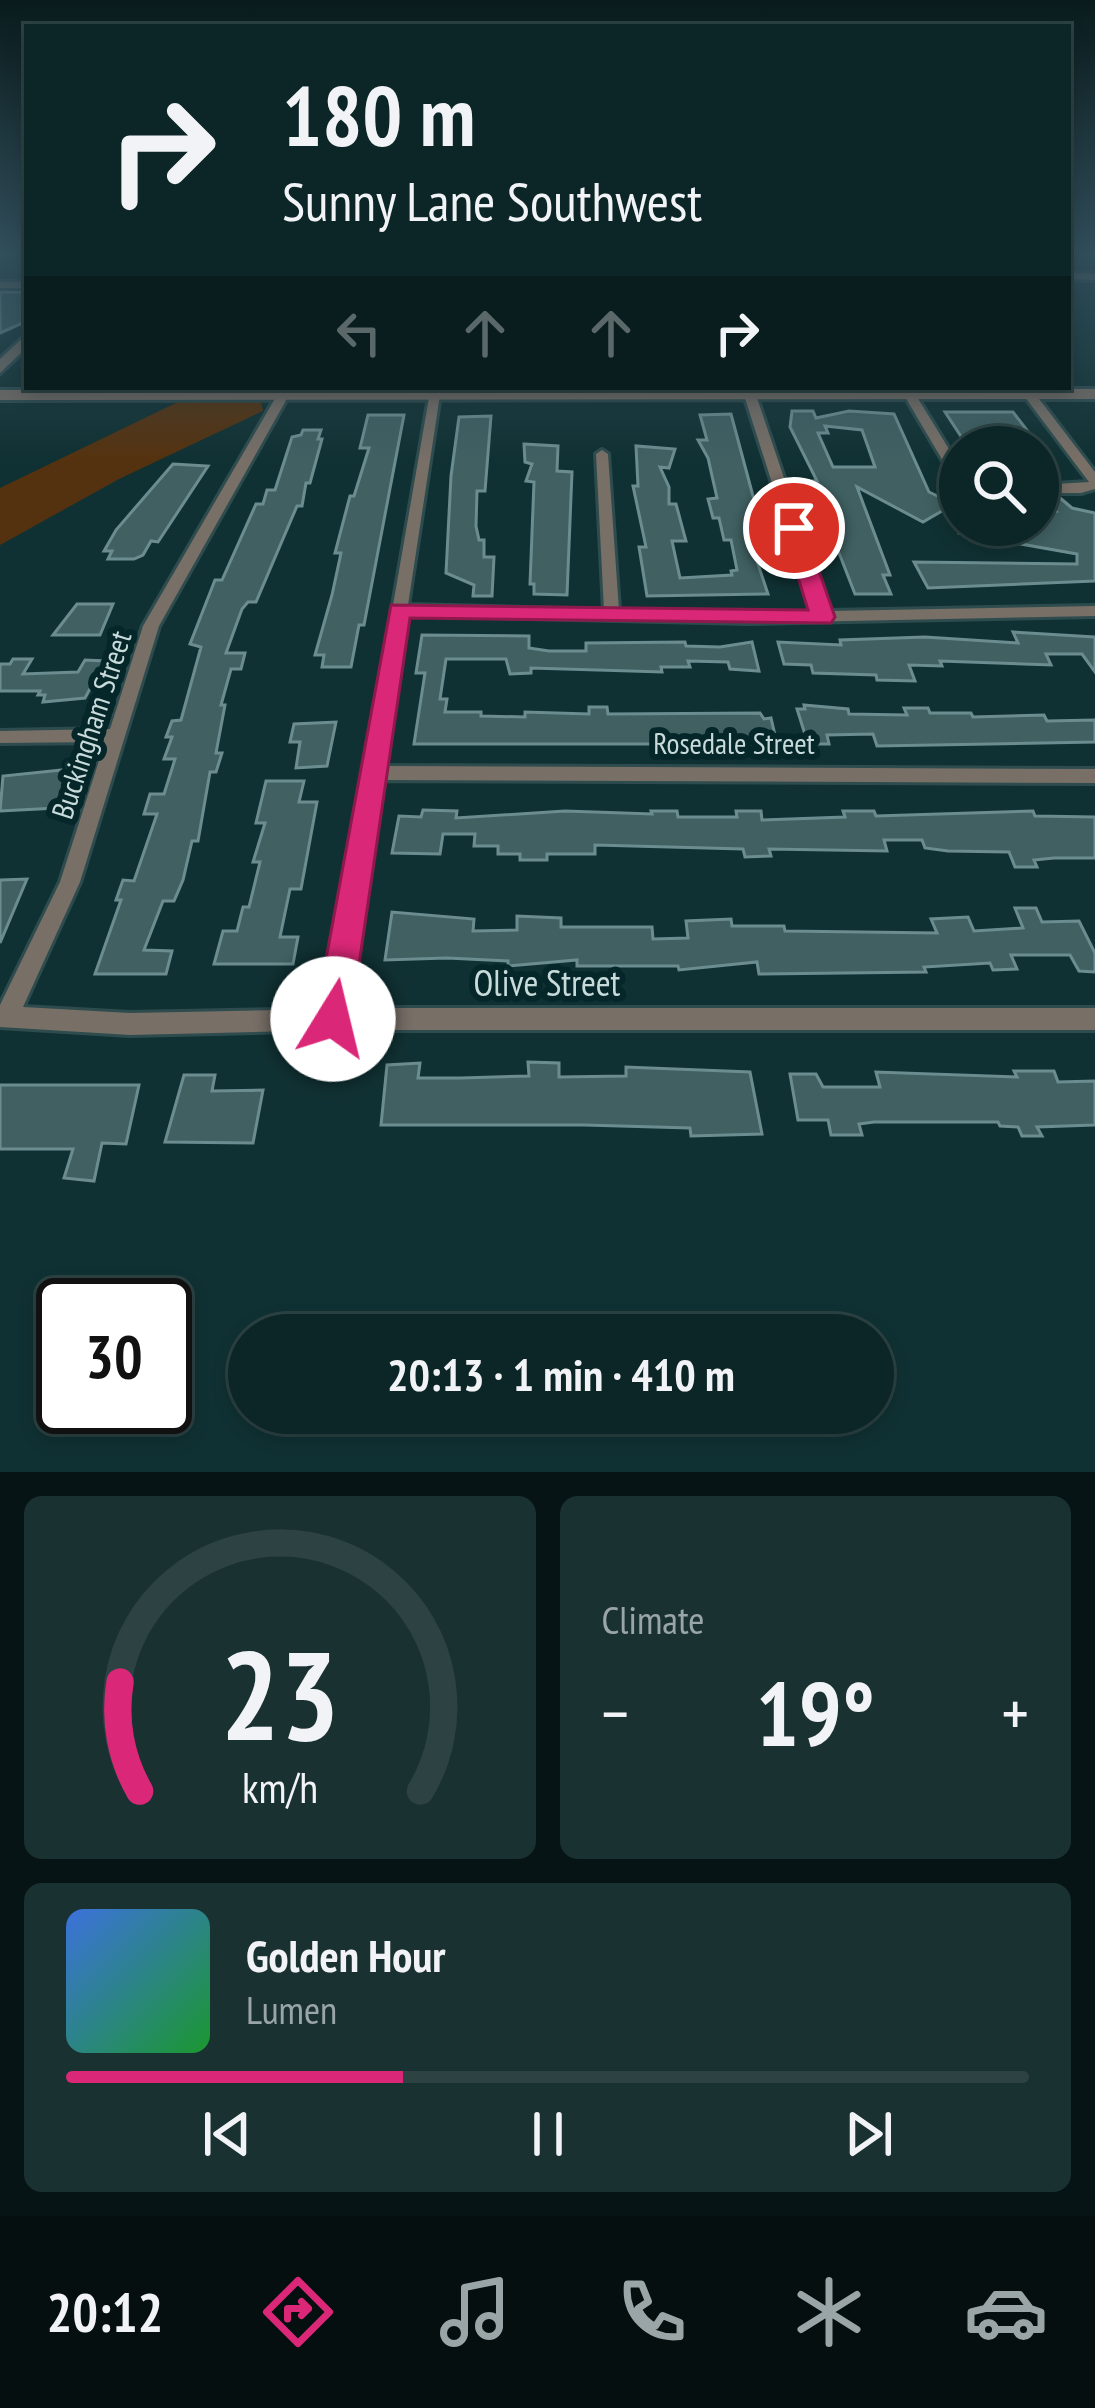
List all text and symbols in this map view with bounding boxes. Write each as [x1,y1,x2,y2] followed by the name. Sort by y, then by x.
[282,60,475,169] text: 180 m
[84,72,240,228] icon: right
[282,166,702,236] text: Sunny Lane Southwest
[326,300,392,366] icon: left
[452,300,518,366] icon: ahead
[578,300,644,366] icon: ahead
[704,300,770,366] icon: right
[939,426,1059,546] map controls
[939,426,1059,546] button: search
[743,477,845,579] pin
[761,495,827,561] icon: arrive
[42,625,140,823] street label: Buckingham Street
[653,723,816,762] street label: Rosedale Street
[270,956,396,1082] position arrow
[474,959,621,1006] street label: Olive Street
[36,1278,192,1434] speed limit sign: 30
[387,1345,735,1403] text: 20:13 · 1 min · 410 m
[602,1594,704,1645] text: Climate
[220,1613,339,1774] text: 23
[756,1654,875,1771] text: 19°
[602,1670,629,1755] text: −
[1002,1670,1029,1755] text: +
[242,1758,318,1814] text: km/h
[246,1926,446,1984] text: Golden Hour
[246,1984,337,2035] text: Lumen
[194,2101,260,2167] icon: previous
[515,2101,581,2167] icon: pause
[836,2101,902,2167] icon: next
[256,2270,340,2354] icon: directions
[433,2270,517,2354] icon: music
[610,2270,694,2354] icon: phone
[787,2270,871,2354] icon: climate
[964,2270,1048,2354] icon: car
[47,2277,163,2347] text: 20:12

